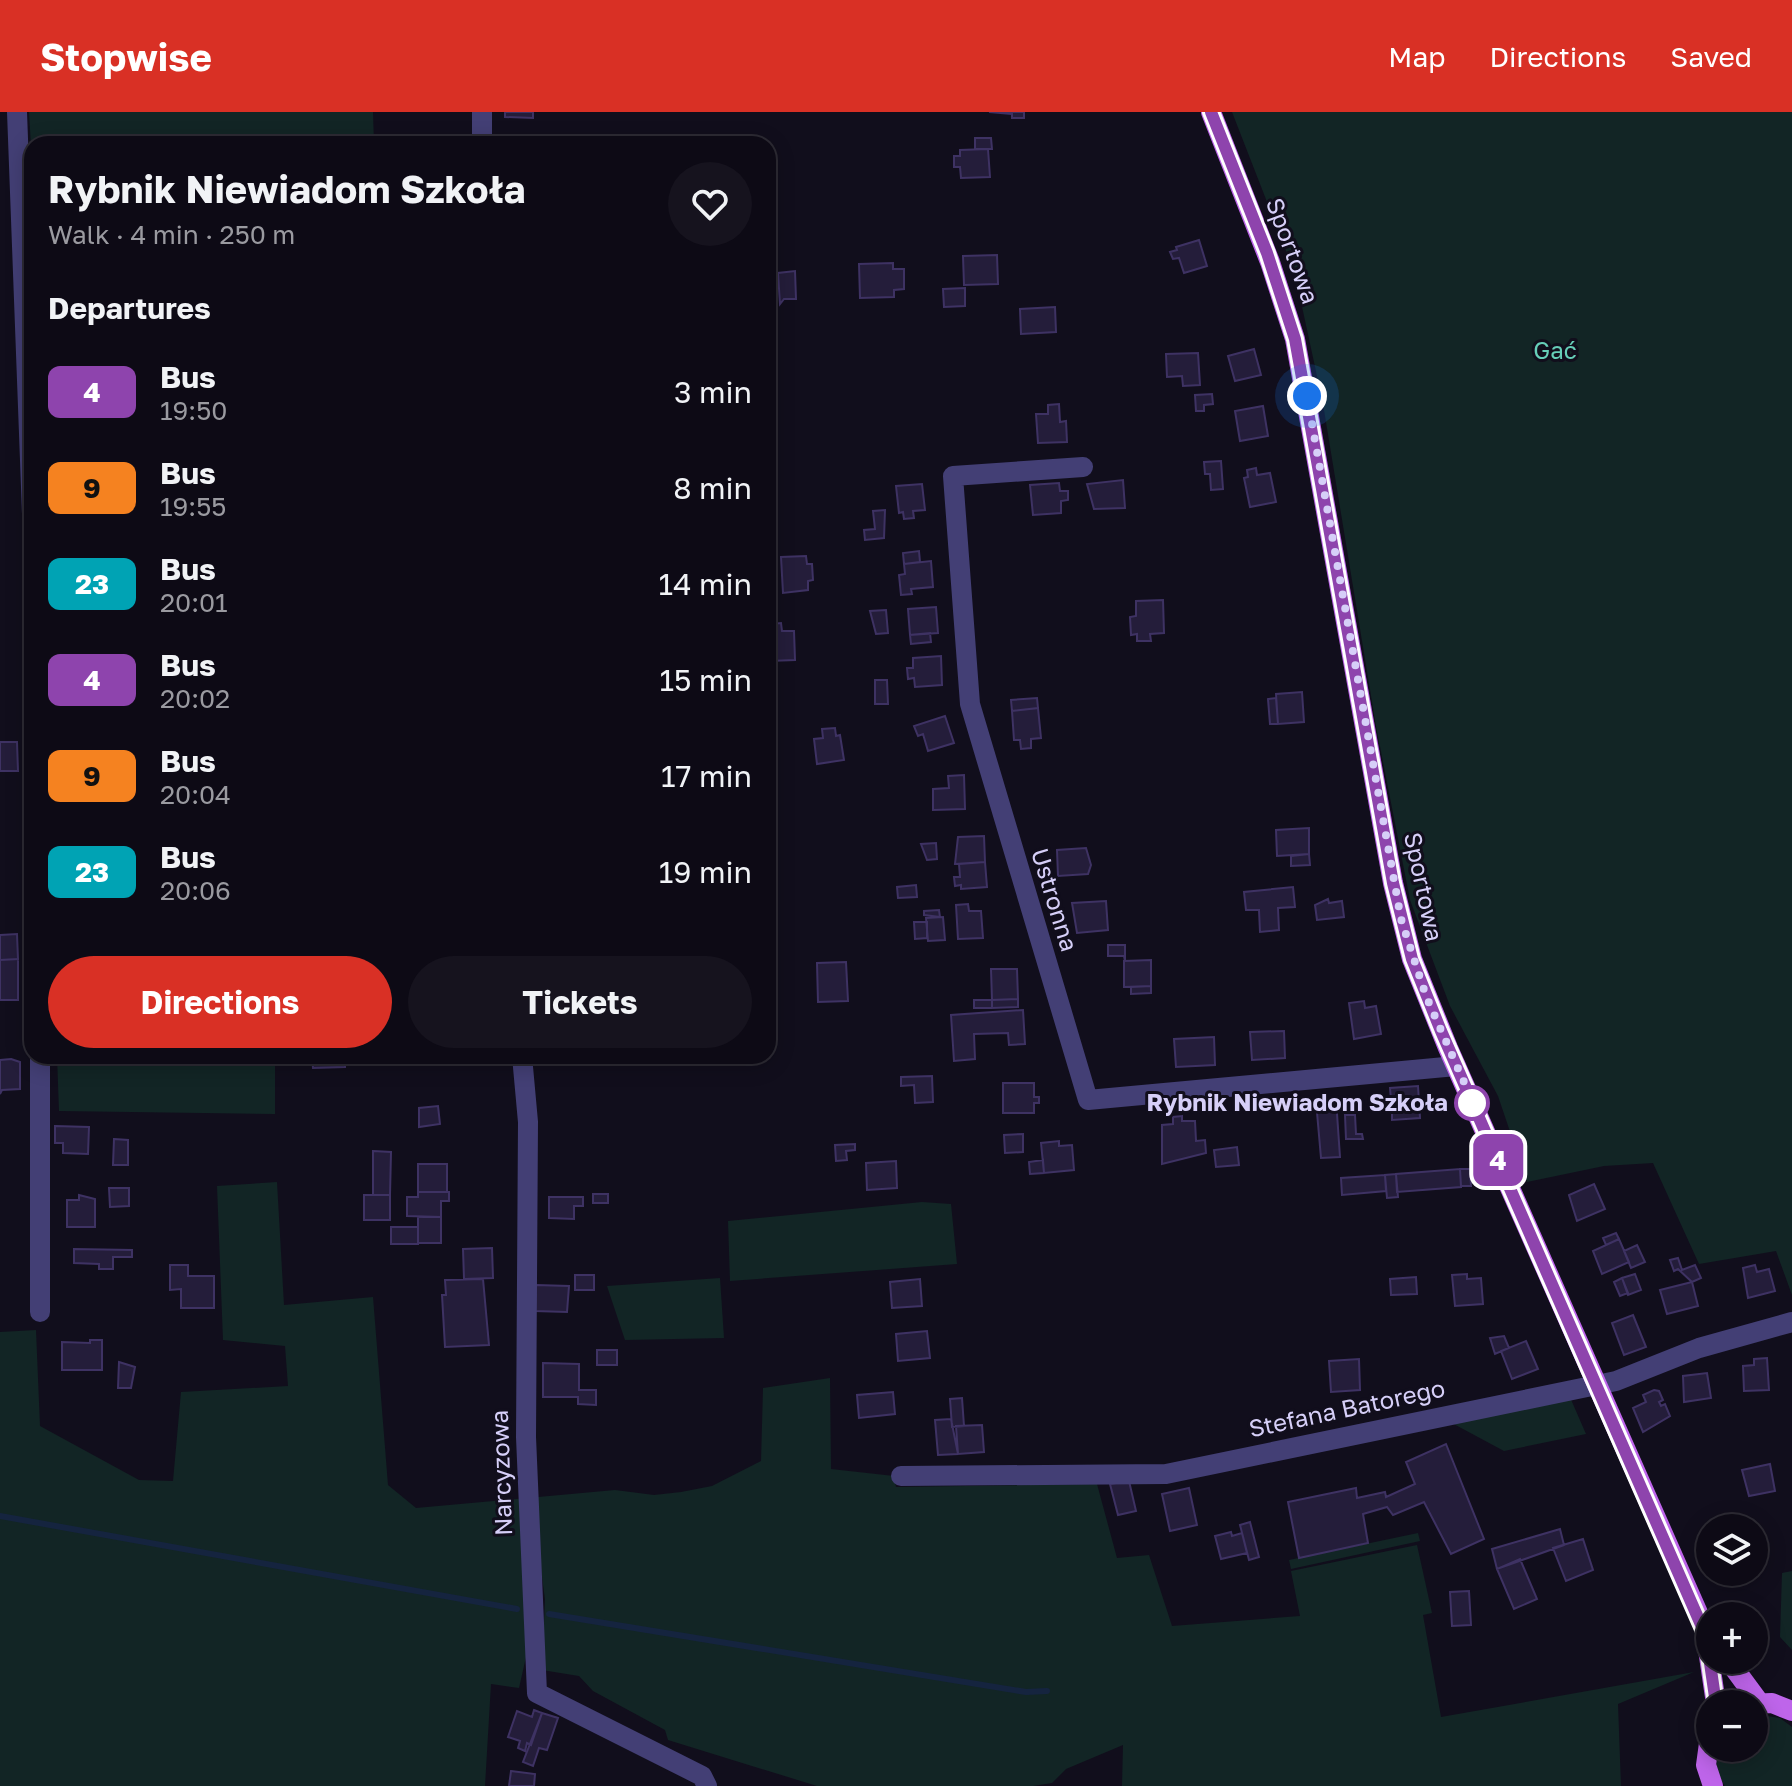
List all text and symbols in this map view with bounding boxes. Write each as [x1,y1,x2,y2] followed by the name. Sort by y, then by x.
[40,34,212,79] text: Stopwise
[1388,40,1445,73] text: Map
[1489,40,1626,73] text: Directions
[1670,40,1752,73] text: Saved
[668,162,752,246] button: heart
[48,166,526,211] text: Rybnik Niewiadom Szkoła
[1261,194,1326,307] street label: Sportowa
[48,219,295,250] text: Walk · 4 min · 250 m
[48,290,211,326] text: Departures
[1533,335,1577,364] park label: Gać
[160,359,216,395] text: Bus
[674,374,752,410] text: 3 min
[83,375,101,408] text: 4
[1287,376,1327,416] your location
[160,395,227,426] text: 19:50
[160,455,216,491] text: Bus
[673,470,752,506] text: 8 min
[83,471,101,504] text: 9
[160,491,226,522] text: 19:55
[160,551,216,587] text: Bus
[659,566,752,602] text: 14 min
[75,567,109,600] text: 23
[160,587,228,618] text: 20:01
[160,647,216,683] text: Bus
[660,662,752,698] text: 15 min
[83,663,101,696] text: 4
[160,683,230,714] text: 20:02
[160,743,216,779] text: Bus
[661,758,752,794] text: 17 min
[83,759,101,792] text: 9
[160,779,231,810] text: 20:04
[1399,830,1450,944] street label: Sportowa
[160,839,216,875] text: Bus
[1026,844,1085,955] street label: Ustronna
[659,854,752,890] text: 19 min
[75,855,109,888] text: 23
[160,875,231,906] text: 20:06
[48,956,392,1048] button: Directions
[408,956,752,1048] button: Tickets
[1455,1086,1489,1120] marker: Rybnik Niewiadom Szkoła
[1146,1087,1448,1116] place label: Rybnik Niewiadom Szkoła
[1472,1134,1524,1186] line badge: 4
[1489,1143,1507,1176] text: 4
[1246,1373,1447,1442] street label: Stefana Batorego
[484,1410,517,1536] street label: Narcyzowa
[1696,1514,1768,1762] map controls
[1696,1514,1768,1586] button: layers
[1696,1602,1768,1674] button: +
[1696,1690,1768,1762] button: −

